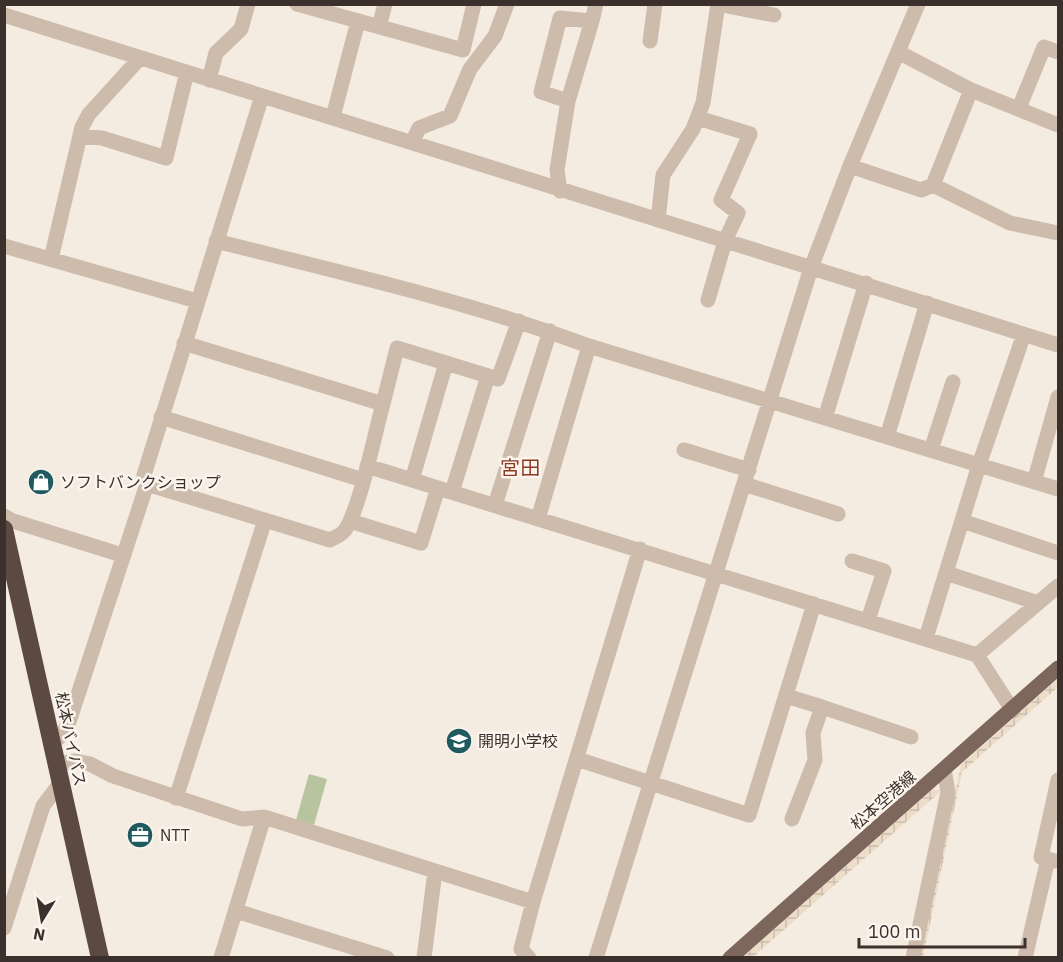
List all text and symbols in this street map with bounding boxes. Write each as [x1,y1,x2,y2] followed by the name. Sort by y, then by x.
[500,454,540,481] district label: 宮田
[26,467,56,497] shop icon: ソフトバンクショップ
[60,472,221,492] place label: ソフトバンクショップ
[51,690,91,788] street label: 松本バイパス
[444,726,474,756] school or university icon: 開明小学校
[478,731,558,751] place label: 開明小学校
[846,766,920,834] street label: 松本空港線
[125,820,155,850] office icon: NTT
[160,825,190,845] place label: NTT
[12,890,72,950] north arrow
[859,911,1026,949] scale bar
[868,920,920,943] text: 100 m
[32,924,47,946] text: N

